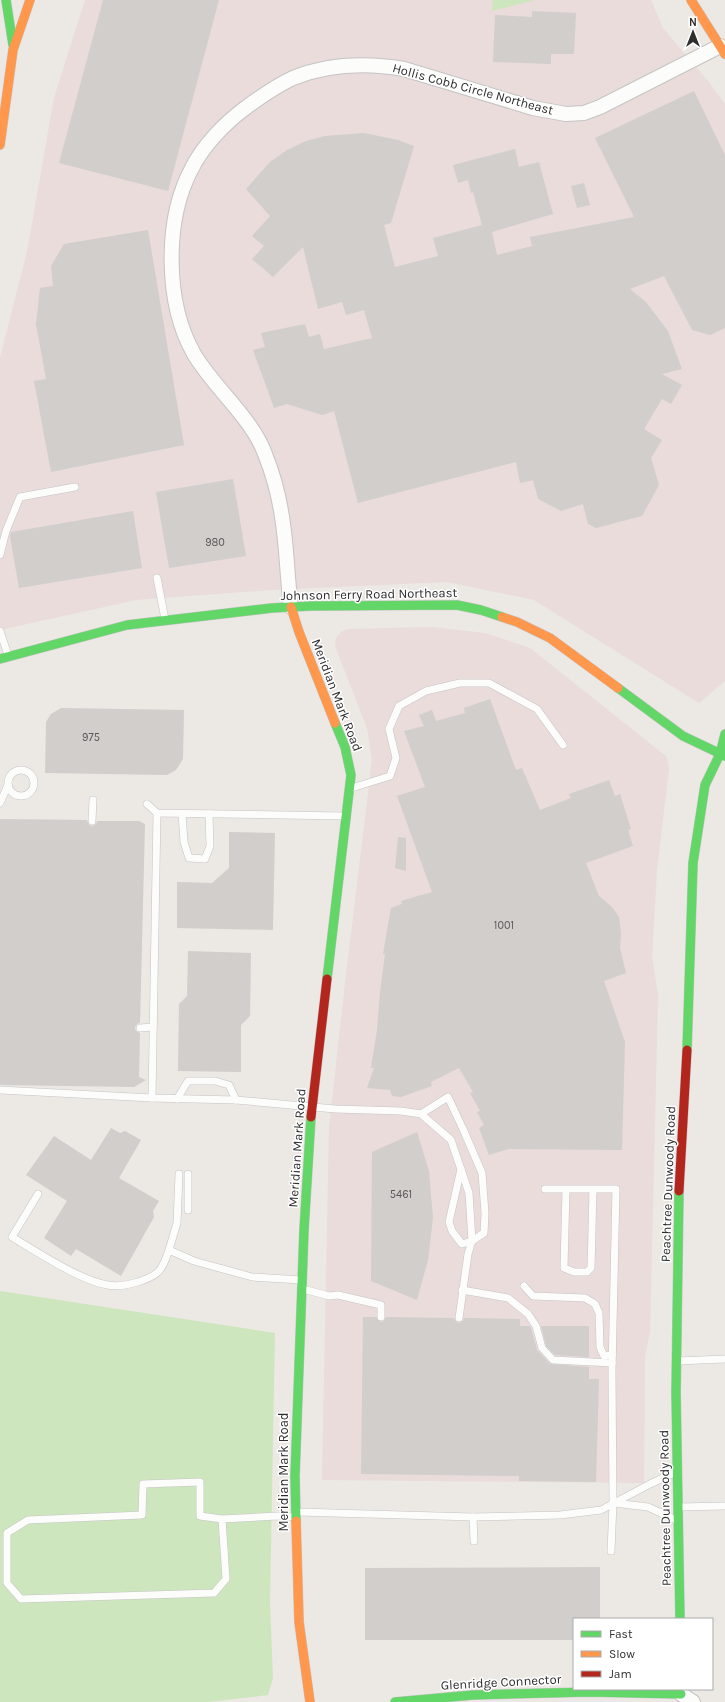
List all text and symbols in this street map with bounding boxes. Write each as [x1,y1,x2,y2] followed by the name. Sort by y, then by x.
[673,12,713,52] north arrow
[689,16,697,29] text: N
[391,60,555,118] street label: Hollis Cobb Circle Northeast
[205,536,225,549] house number: 980
[281,585,458,603] street label: Johnson Ferry Road Northeast
[309,637,365,753] street label: Meridian Mark Road
[82,731,100,744] house number: 975
[494,919,514,932] house number: 1001
[285,1088,309,1208] street label: Meridian Mark Road
[658,1106,678,1262] street label: Peachtree Dunwoody Road
[390,1188,412,1201] house number: 5461
[276,1412,291,1532] street label: Meridian Mark Road
[656,1430,674,1586] street label: Peachtree Dunwoody Road
[573,1618,713,1690] legend
[609,1627,633,1641] text: Fast
[609,1647,635,1661] text: Slow
[609,1667,632,1681] text: Jam
[440,1671,562,1693] street label: Glenridge Connector

